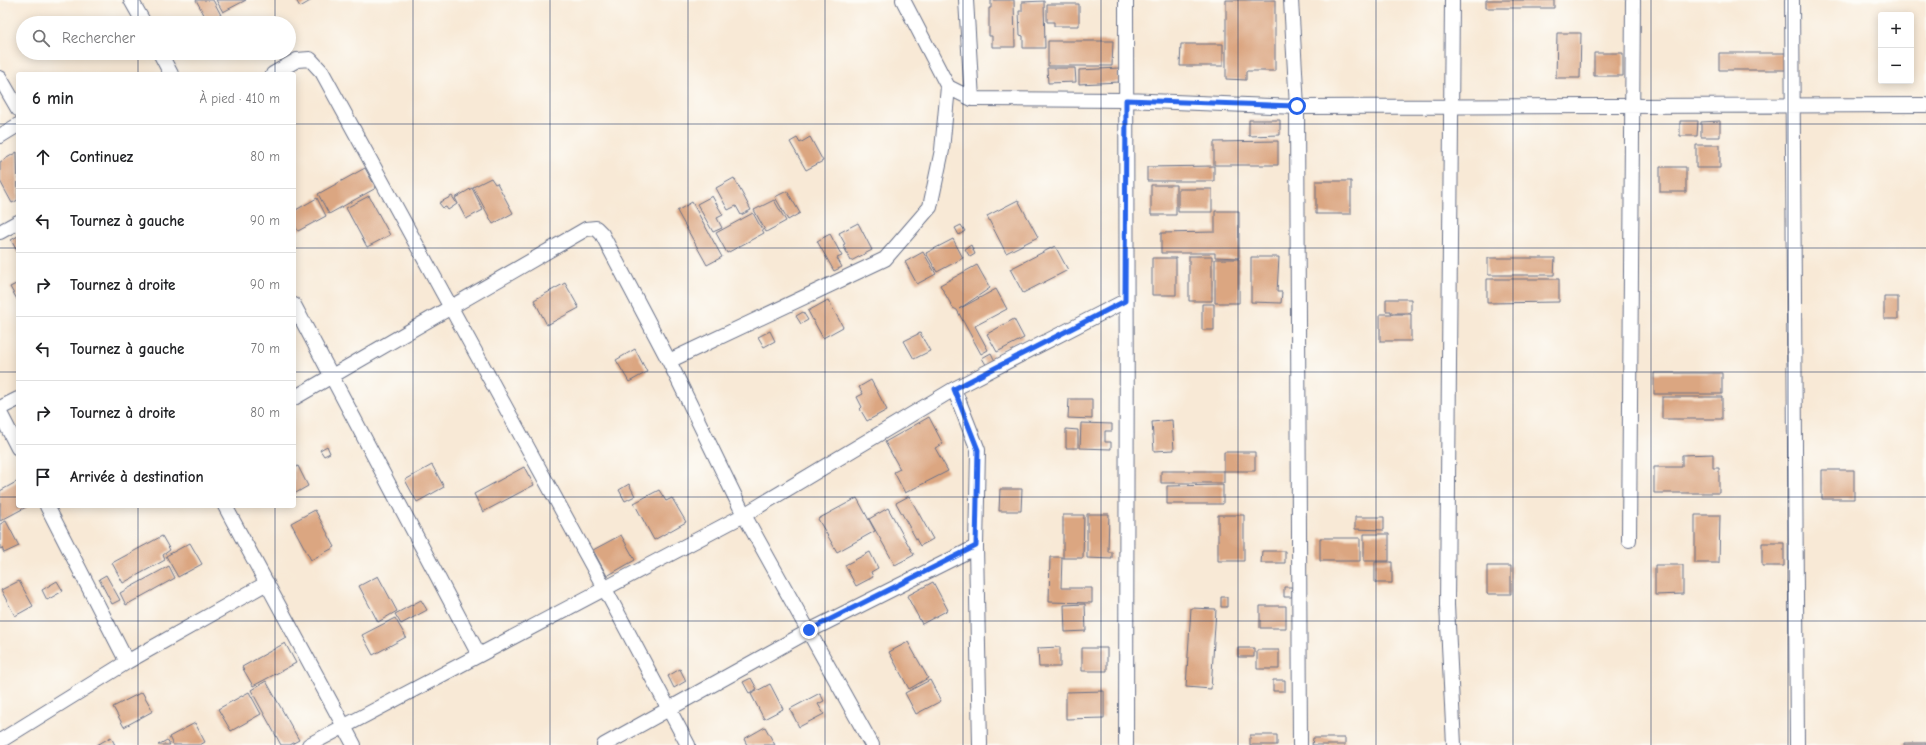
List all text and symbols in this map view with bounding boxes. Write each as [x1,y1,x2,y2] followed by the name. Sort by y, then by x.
[1878,12,1914,84] map controls
[1878,12,1914,48] button: +
[16,16,296,60] search box
[30,27,52,49] icon: search
[62,29,135,47] text: Rechercher
[1878,48,1914,84] button: −
[32,89,74,108] text: 6 min
[199,91,280,106] text: À pied · 410 m
[1288,97,1306,115] route start
[32,146,54,168] icon: ahead
[70,148,133,166] text: Continuez
[250,149,280,164] text: 80 m
[32,210,54,232] icon: left
[70,212,184,230] text: Tournez à gauche
[250,213,280,228] text: 90 m
[32,274,54,296] icon: right
[70,276,175,294] text: Tournez à droite
[250,277,280,292] text: 90 m
[32,338,54,360] icon: left
[70,340,184,358] text: Tournez à gauche
[251,341,280,356] text: 70 m
[32,402,54,424] icon: right
[70,404,175,422] text: Tournez à droite
[250,405,280,420] text: 80 m
[32,466,54,488] icon: arrive
[70,468,204,486] text: Arrivée à destination
[800,621,818,639] route end

